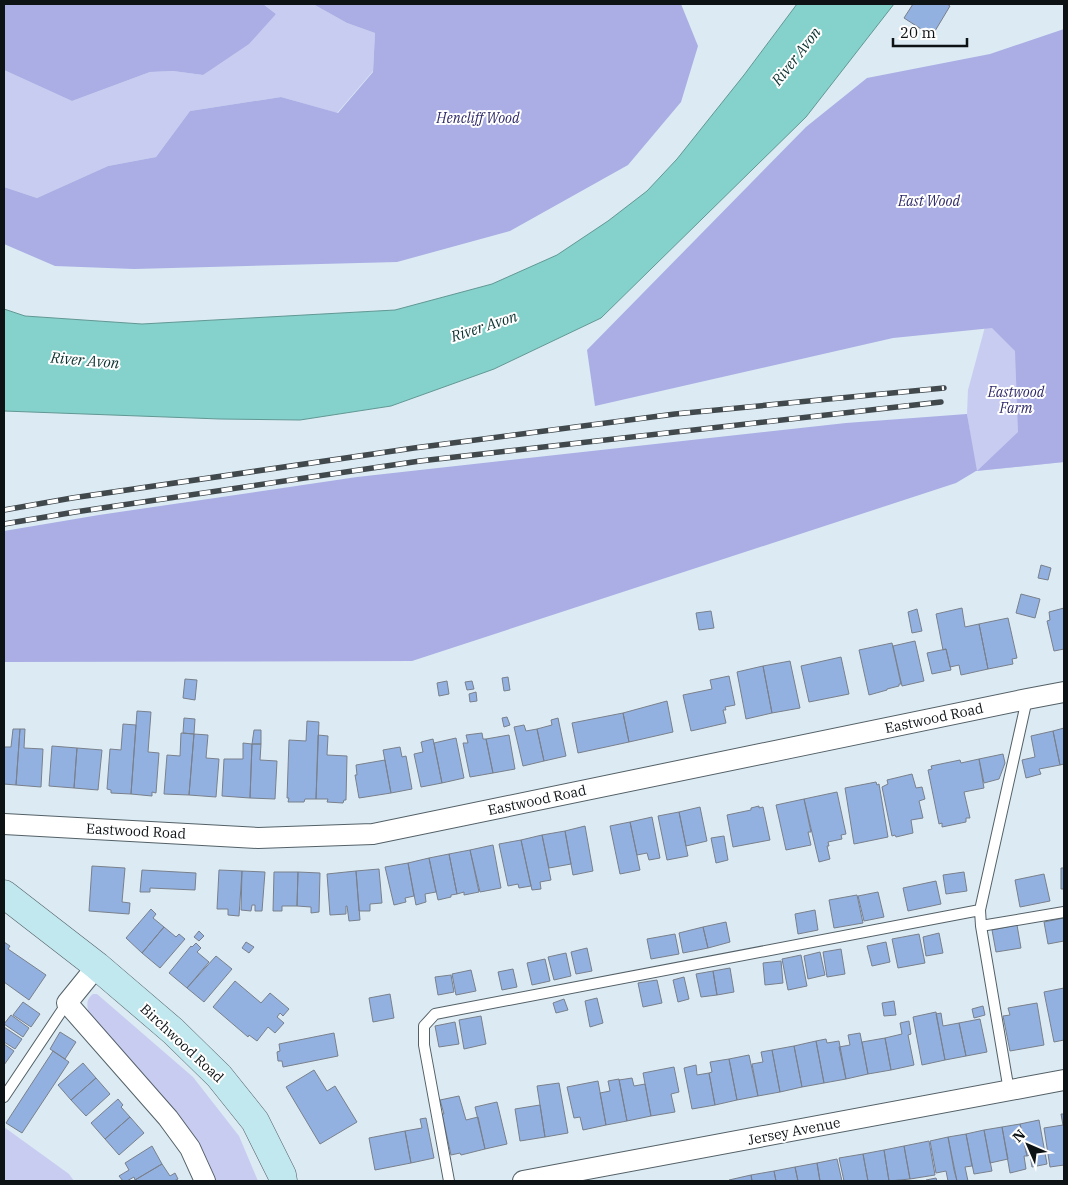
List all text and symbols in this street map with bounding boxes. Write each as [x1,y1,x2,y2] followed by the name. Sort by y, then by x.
[893,15,967,47] scale bar
[767,23,825,90] water label: River Avon
[900,23,936,42] text: 20 m
[435,109,520,127] park label: Hencliff Wood
[897,192,960,210] park label: East Wood
[447,306,520,346] water label: River Avon
[49,347,121,373] water label: River Avon
[987,383,1045,417] park label: Eastwood Farm
[883,699,985,737] street label: Eastwood Road
[486,781,588,819] street label: Eastwood Road
[85,819,187,843] street label: Eastwood Road
[136,1000,228,1087] street label: Birchwood Road
[746,1113,842,1149] street label: Jersey Avenue
[1003,1120,1053,1170] north arrow
[1009,1126,1029,1146] text: N

